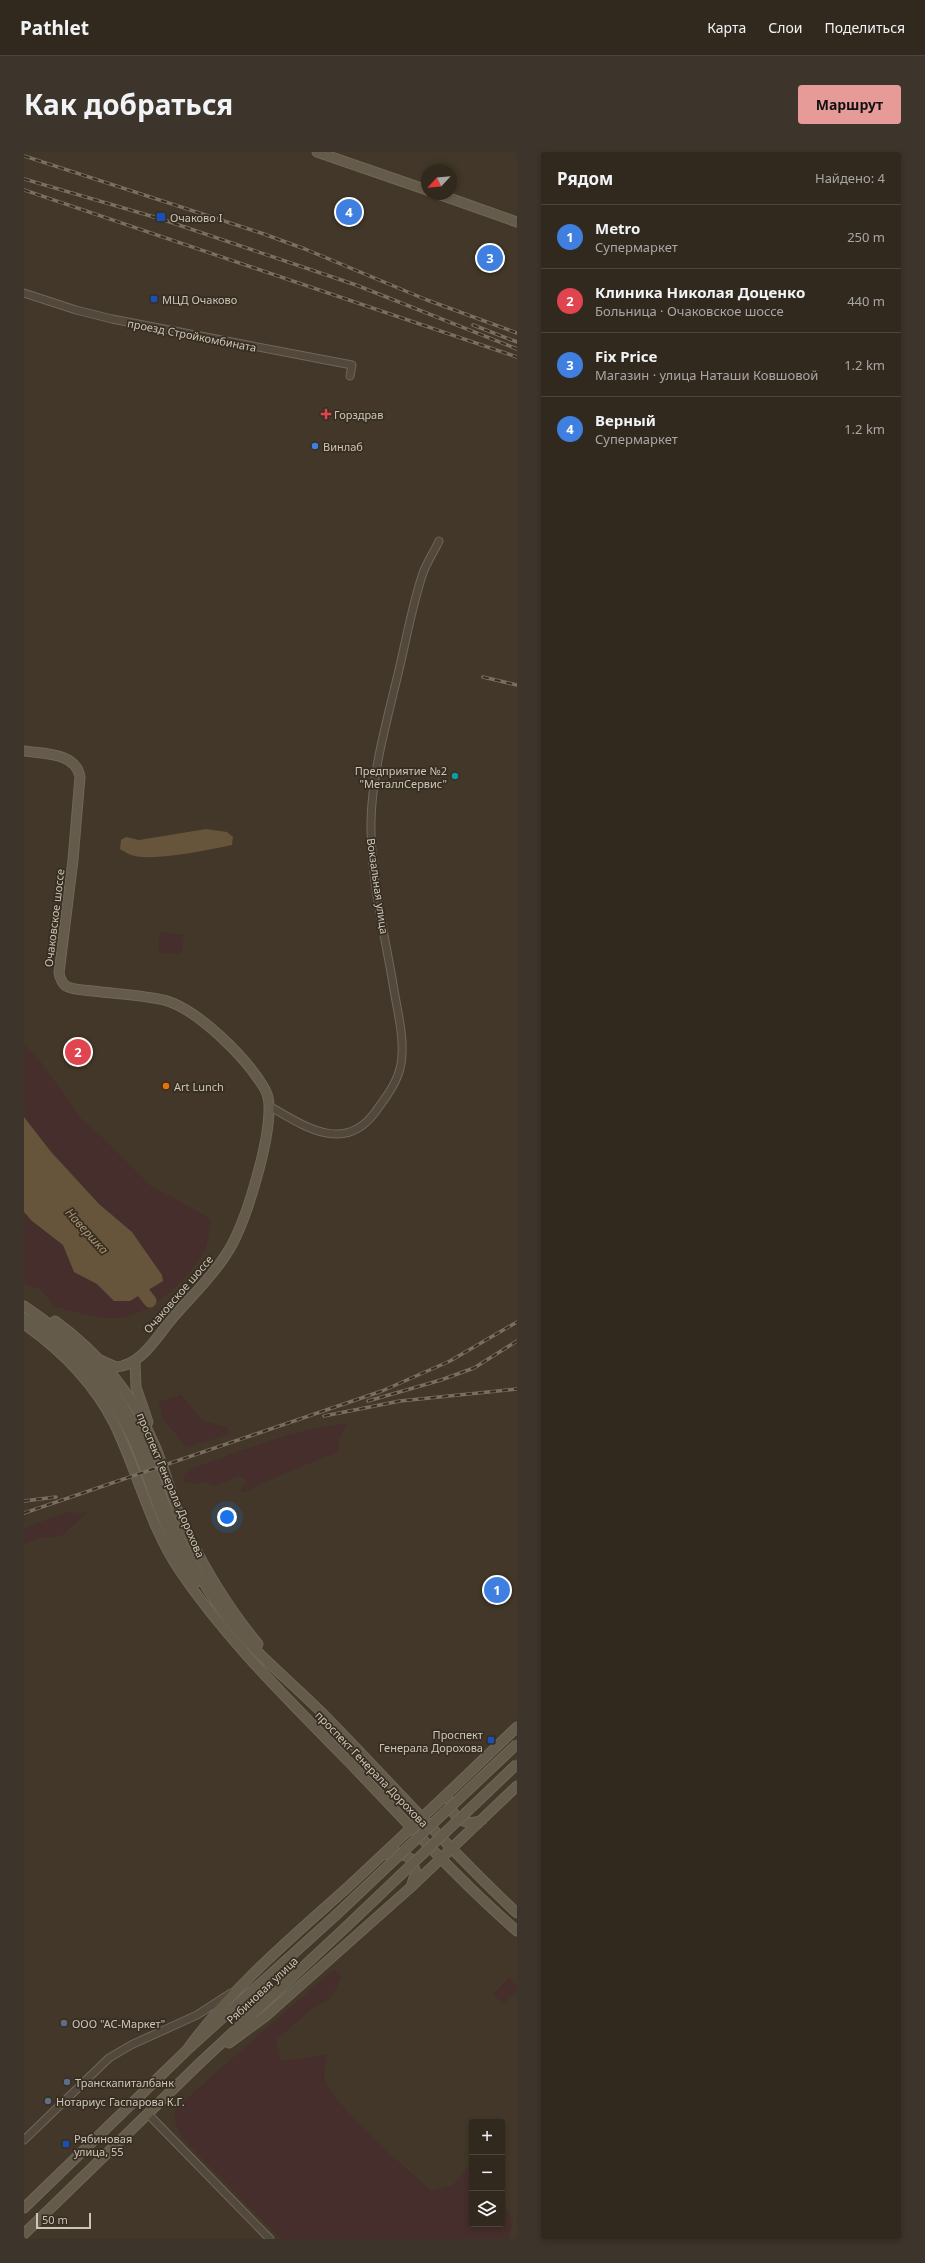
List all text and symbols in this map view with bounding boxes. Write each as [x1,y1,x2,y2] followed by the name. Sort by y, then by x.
[20,15,89,41] text: Pathlet
[707,18,746,37] text: Карта
[768,18,802,37] text: Слои
[824,18,905,37] text: Поделиться
[24,85,233,123] text: Как добраться
[798,85,901,124] button: Маршрут
[421,164,457,200] north arrow
[557,167,613,190] text: Рядом
[815,169,885,187] text: Найдено: 4
[336,197,362,227] pin: 4
[170,210,223,225] place label: Очаково I
[155,211,167,223] marker: Очаково I
[595,218,640,238] text: Metro
[566,228,574,246] text: 1
[847,228,885,246] text: 250 m
[595,238,678,256] text: Супермаркет
[477,243,503,273] pin: 3
[595,282,805,302] text: Клиника Николая Доценко
[162,292,237,307] place label: МЦД Очаково
[566,292,574,310] text: 2
[847,292,885,310] text: 440 m
[149,294,159,304] marker: МЦД Очаково
[595,302,784,320] text: Больница · Очаковское шоссе
[126,315,258,355] street label: проезд Стройкомбината
[595,346,658,366] text: Fix Price
[566,356,574,374] text: 3
[844,356,885,374] text: 1.2 km
[595,366,818,384] text: Магазин · улица Наташи Ковшовой
[334,407,383,422] place label: Горздрав
[321,409,331,419] marker: Горздрав
[595,410,656,430] text: Верный
[566,420,574,438] text: 4
[844,420,885,438] text: 1.2 km
[595,430,678,448] text: Супермаркет
[323,439,363,454] place label: Винлаб
[310,441,320,451] marker: Винлаб
[355,763,447,791] place label: Предприятие №2 "МеталлСервис"
[450,771,460,781] marker: Предприятие №2 "МеталлСервис"
[364,837,392,935] street label: Вокзальная улица
[41,868,67,968] street label: Очаковское шоссе
[65,1037,91,1067] pin: 2
[174,1079,224,1094] place label: Art Lunch
[161,1081,171,1091] marker: Art Lunch
[62,1204,112,1258] water label: Навершка
[140,1252,216,1336] street label: Очаковское шоссе
[134,1410,208,1560] street label: проспект Генерала Дорохова
[217,1507,237,1527] your location
[484,1575,510,1605] pin: 1
[312,1708,432,1830] street label: проспект Генерала Дорохова
[379,1727,483,1755] place label: Проспект Генерала Дорохова
[486,1735,496,1745] marker: Проспект Генерала Дорохова
[223,1953,301,2027] street label: Рябиновая улица
[72,2016,165,2031] place label: ООО "АС-Маркет"
[59,2018,69,2028] marker: ООО "АС-Маркет"
[75,2075,174,2090] place label: Транскапиталбанк
[62,2077,72,2087] marker: Транскапиталбанк
[56,2094,185,2109] place label: Нотариус Гаспарова К.Г.
[43,2096,53,2106] marker: Нотариус Гаспарова К.Г.
[469,2119,505,2227] map controls
[469,2119,505,2155] button: +
[74,2131,132,2159] place label: Рябиновая улица, 55
[61,2139,71,2149] marker: Рябиновая улица, 55
[469,2155,505,2191] button: −
[469,2191,505,2227] button: layers
[36,2211,91,2230] scale bar
[42,2212,68,2227] text: 50 m

